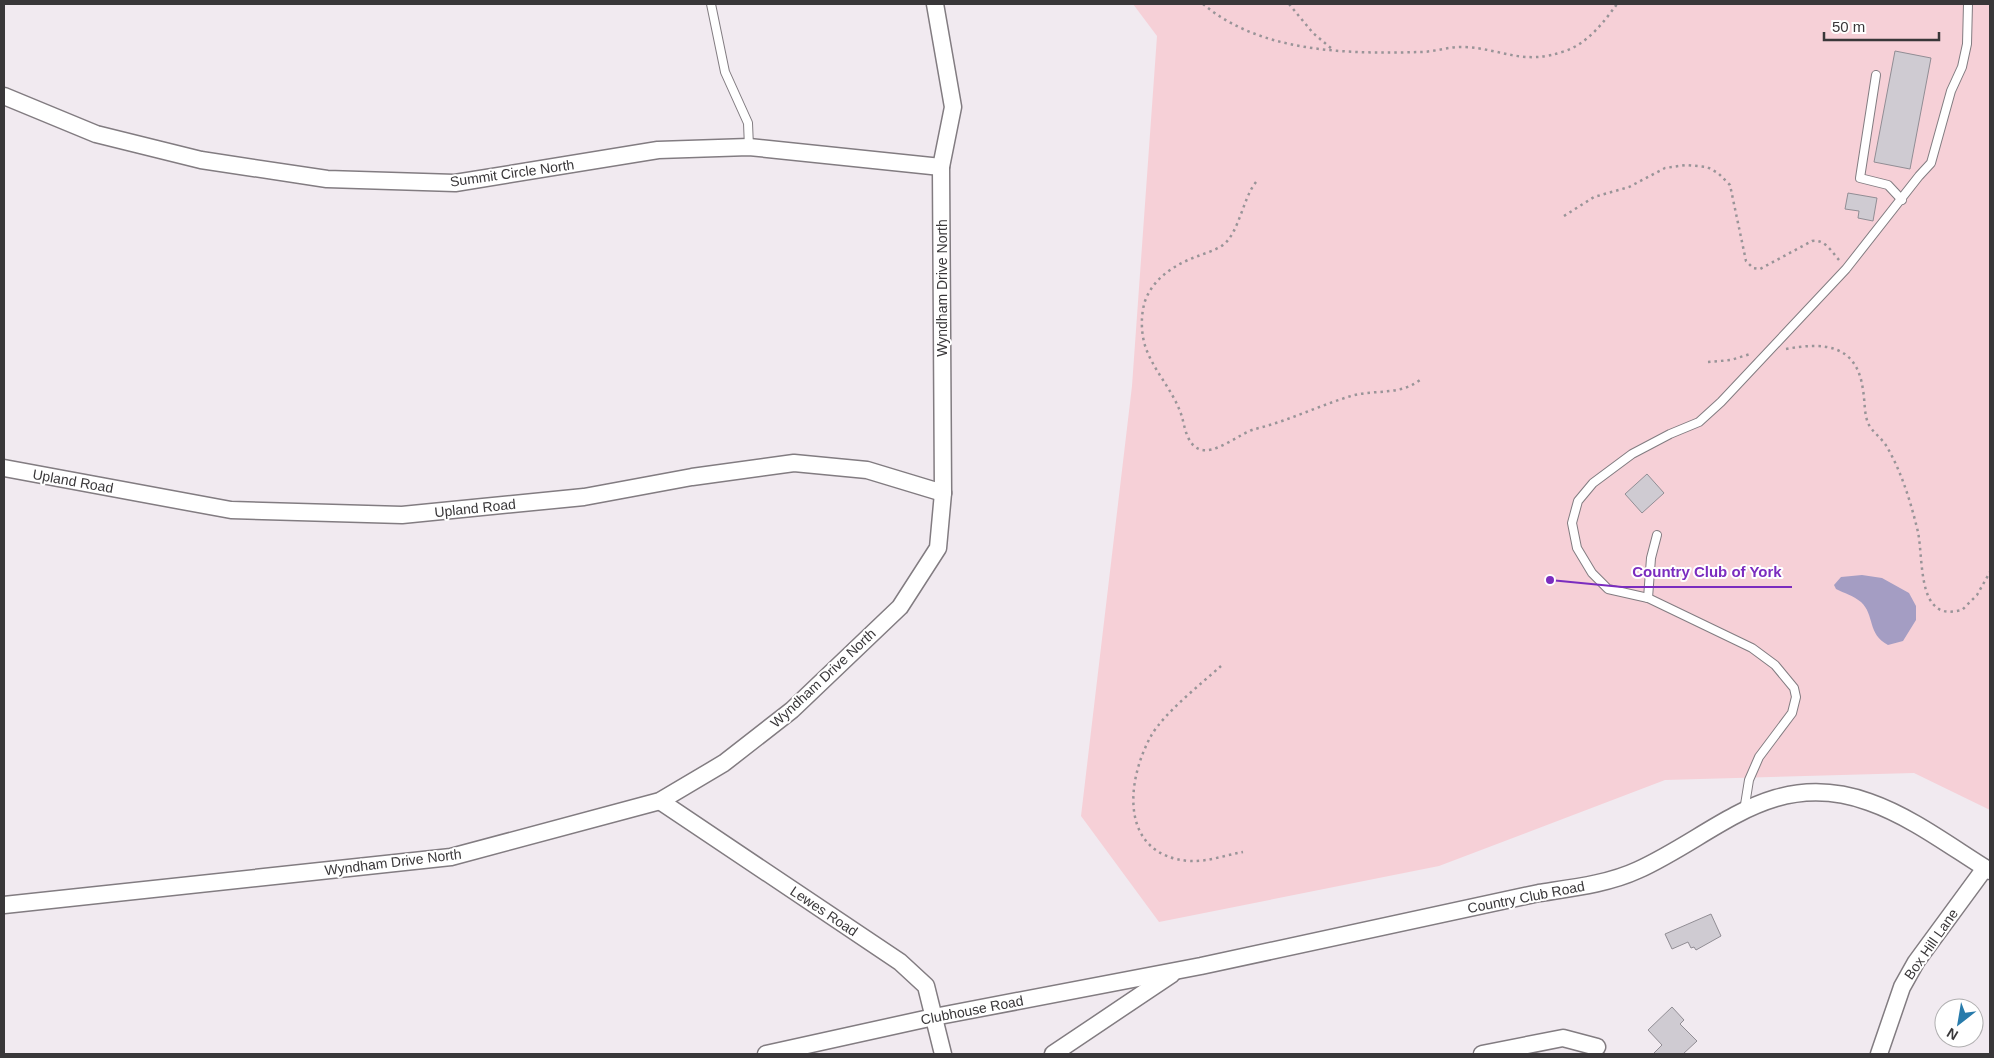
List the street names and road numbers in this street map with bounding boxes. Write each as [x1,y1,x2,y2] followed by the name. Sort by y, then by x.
[449,156,575,190] street label: Summit Circle North
[934,219,950,357] street label: Wyndham Drive North
[31,466,115,496] street label: Upland Road
[434,496,516,520] street label: Upland Road
[767,625,879,731] street label: Wyndham Drive North
[324,846,462,878] street label: Wyndham Drive North
[1466,878,1586,916] street label: Country Club Road
[787,883,861,939] street label: Lewes Road
[1901,905,1961,982] street label: Box Hill Lane
[919,992,1025,1028] street label: Clubhouse Road

